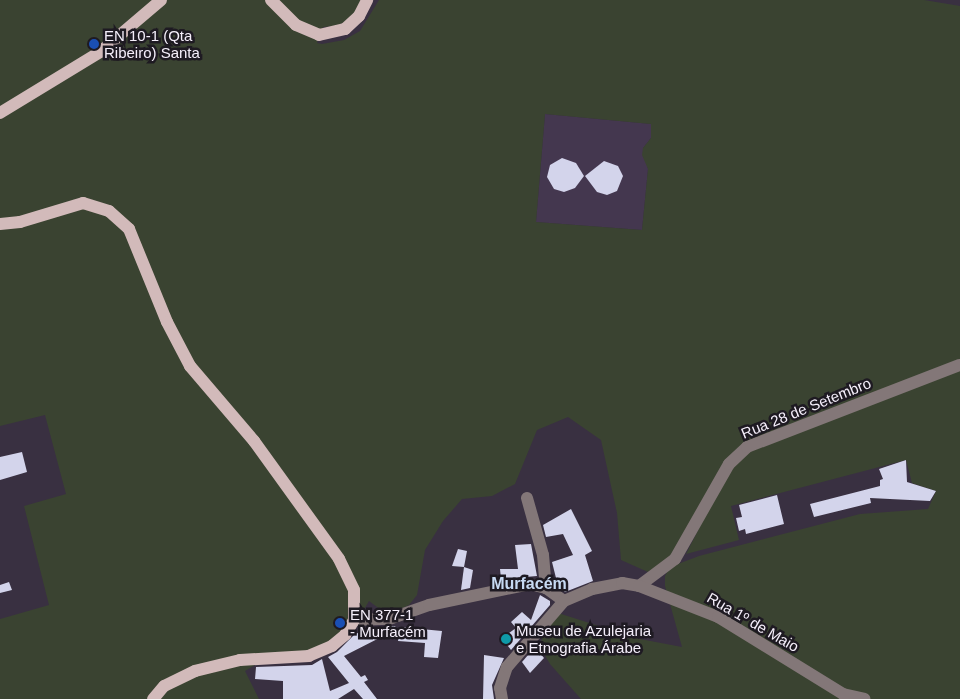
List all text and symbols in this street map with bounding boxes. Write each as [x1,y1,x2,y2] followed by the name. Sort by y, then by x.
[104,26,200,61] place label: EN 10-1 (Qta Ribeiro) Santa
[88,38,100,50] marker: EN 10-1 (Qta Ribeiro) Santa
[738,374,874,442] street label: Rua 28 de Setembro
[491,574,567,594] district label: Murfacém
[704,588,802,656] street label: Rua 1º de Maio
[350,605,426,640] place label: EN 377-1 - Murfacém
[334,617,346,629] marker: EN 377-1 - Murfacém
[516,621,652,656] place label: Museu de Azulejaria e Etnografia Árabe
[500,633,512,645] marker: Museu de Azulejaria e Etnografia Árabe

